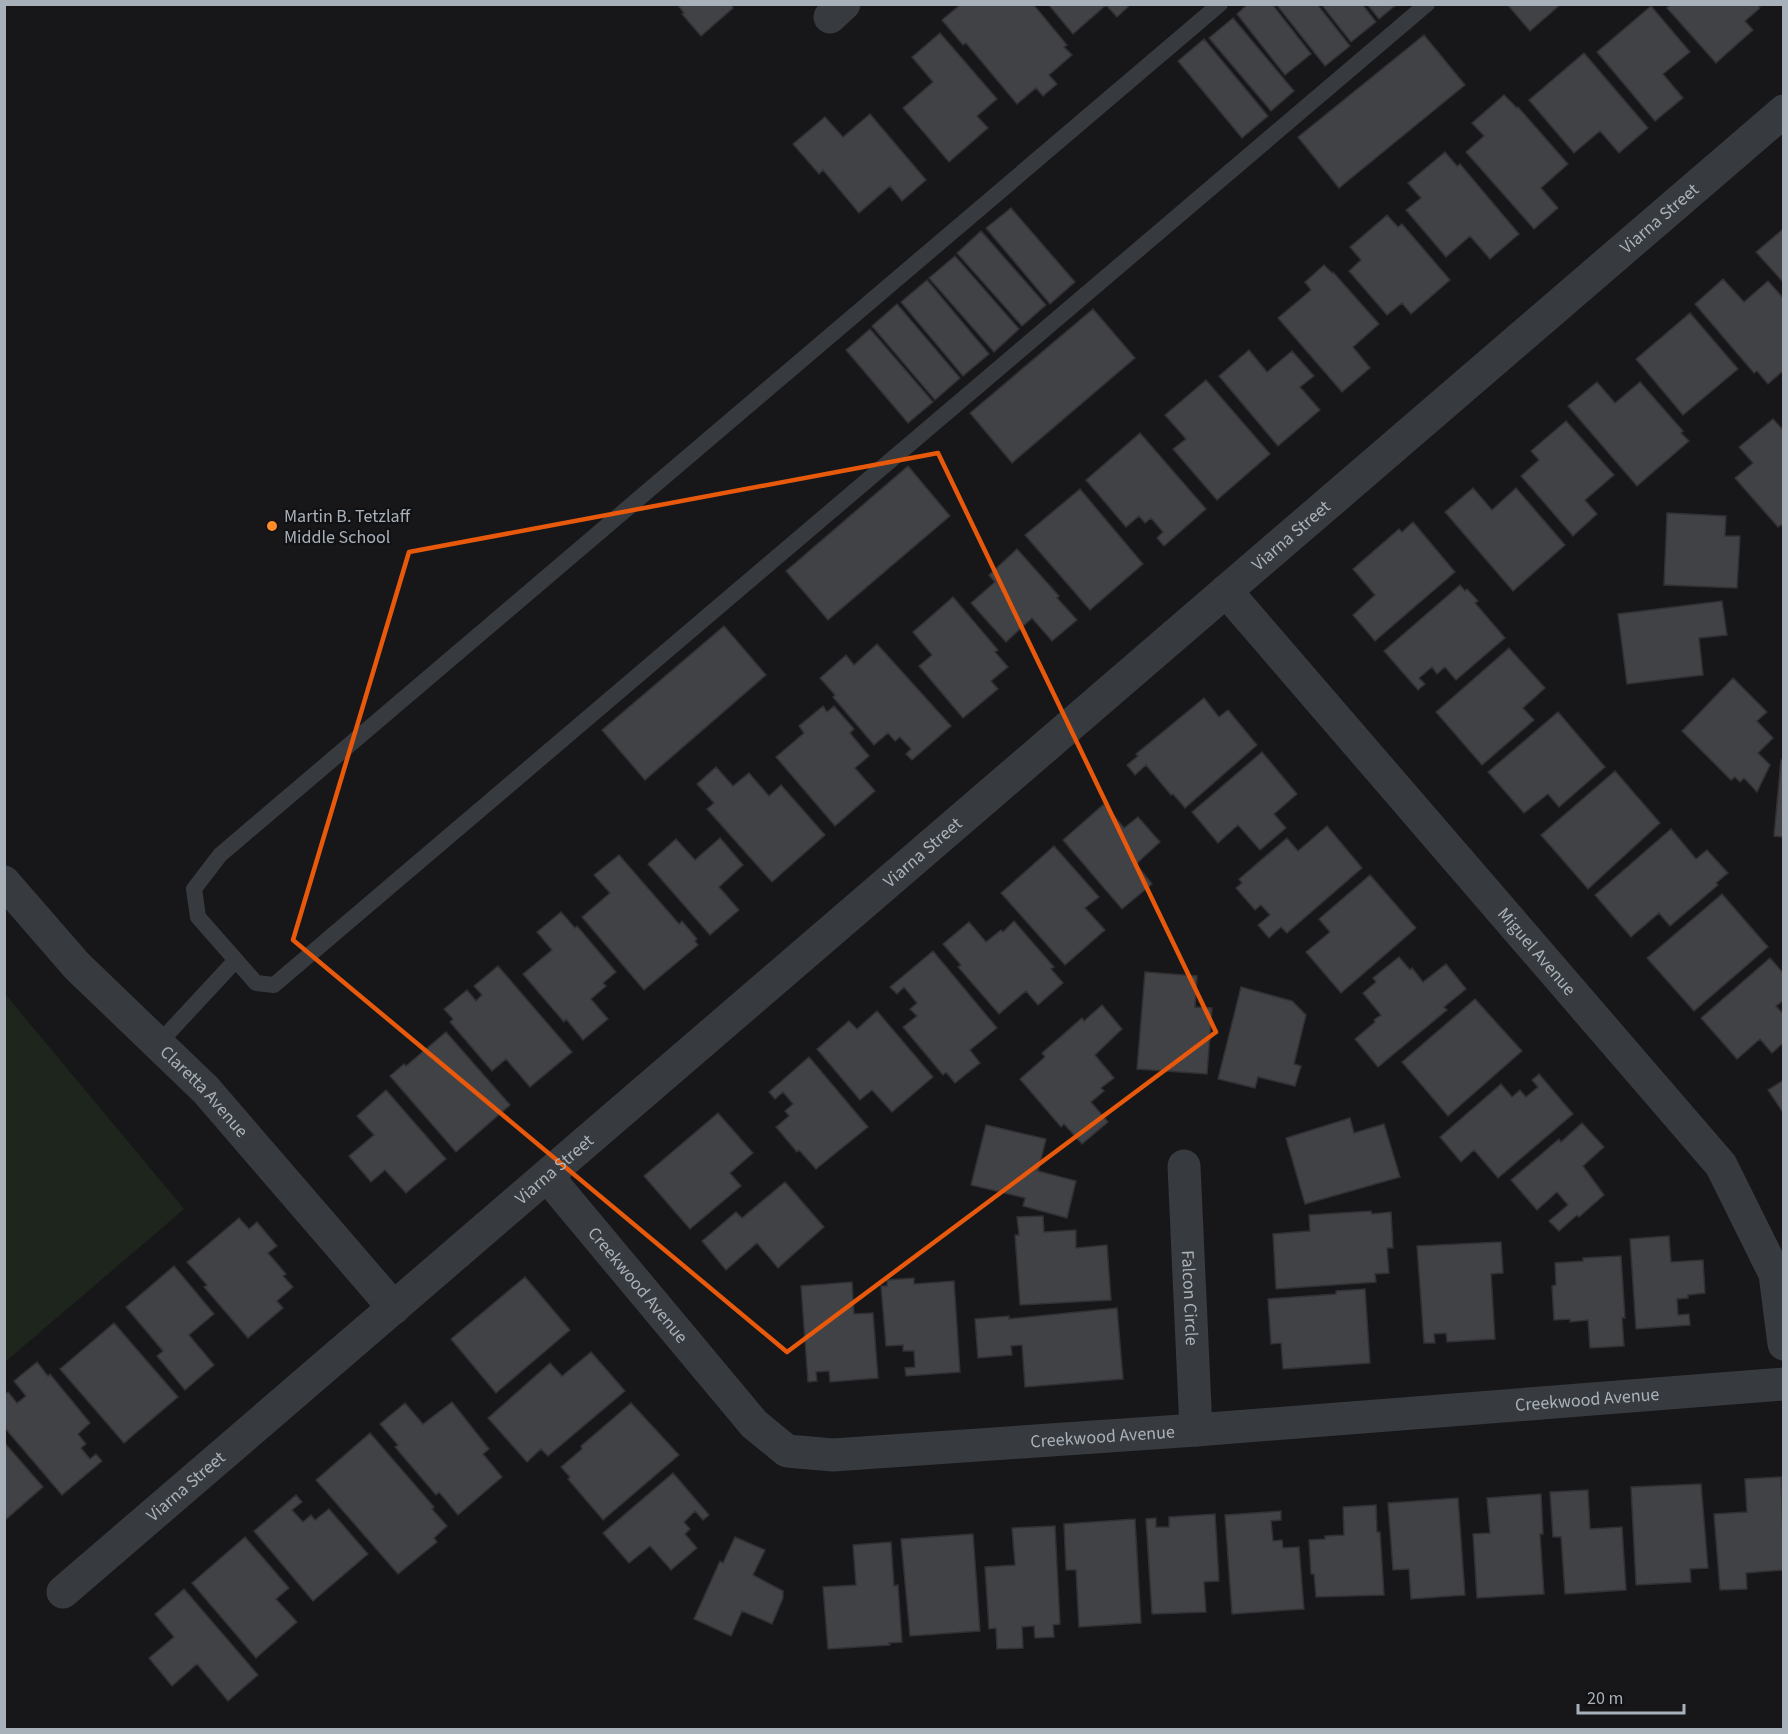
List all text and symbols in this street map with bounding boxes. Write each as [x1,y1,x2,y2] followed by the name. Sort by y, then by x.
[1614,177,1704,259] street label: Viarna Street
[1246,494,1336,576] street label: Viarna Street
[284,504,411,550] place label: Martin B. Tetzlaff Middle School
[265,519,279,533] marker: Martin B. Tetzlaff Middle School
[878,811,967,893] street label: Viarna Street
[1492,902,1582,1001] street label: Miguel Avenue
[154,1040,254,1143] street label: Claretta Avenue
[509,1128,599,1210] street label: Viarna Street
[582,1221,694,1349] street label: Creekwood Avenue
[1175,1250,1205,1346] street label: Falcon Circle
[1514,1381,1660,1418] street label: Creekwood Avenue
[1029,1419,1176,1454] street label: Creekwood Avenue
[141,1445,231,1527] street label: Viarna Street
[1578,1677,1684,1715] scale bar
[1587,1686,1623,1711] text: 20 m

